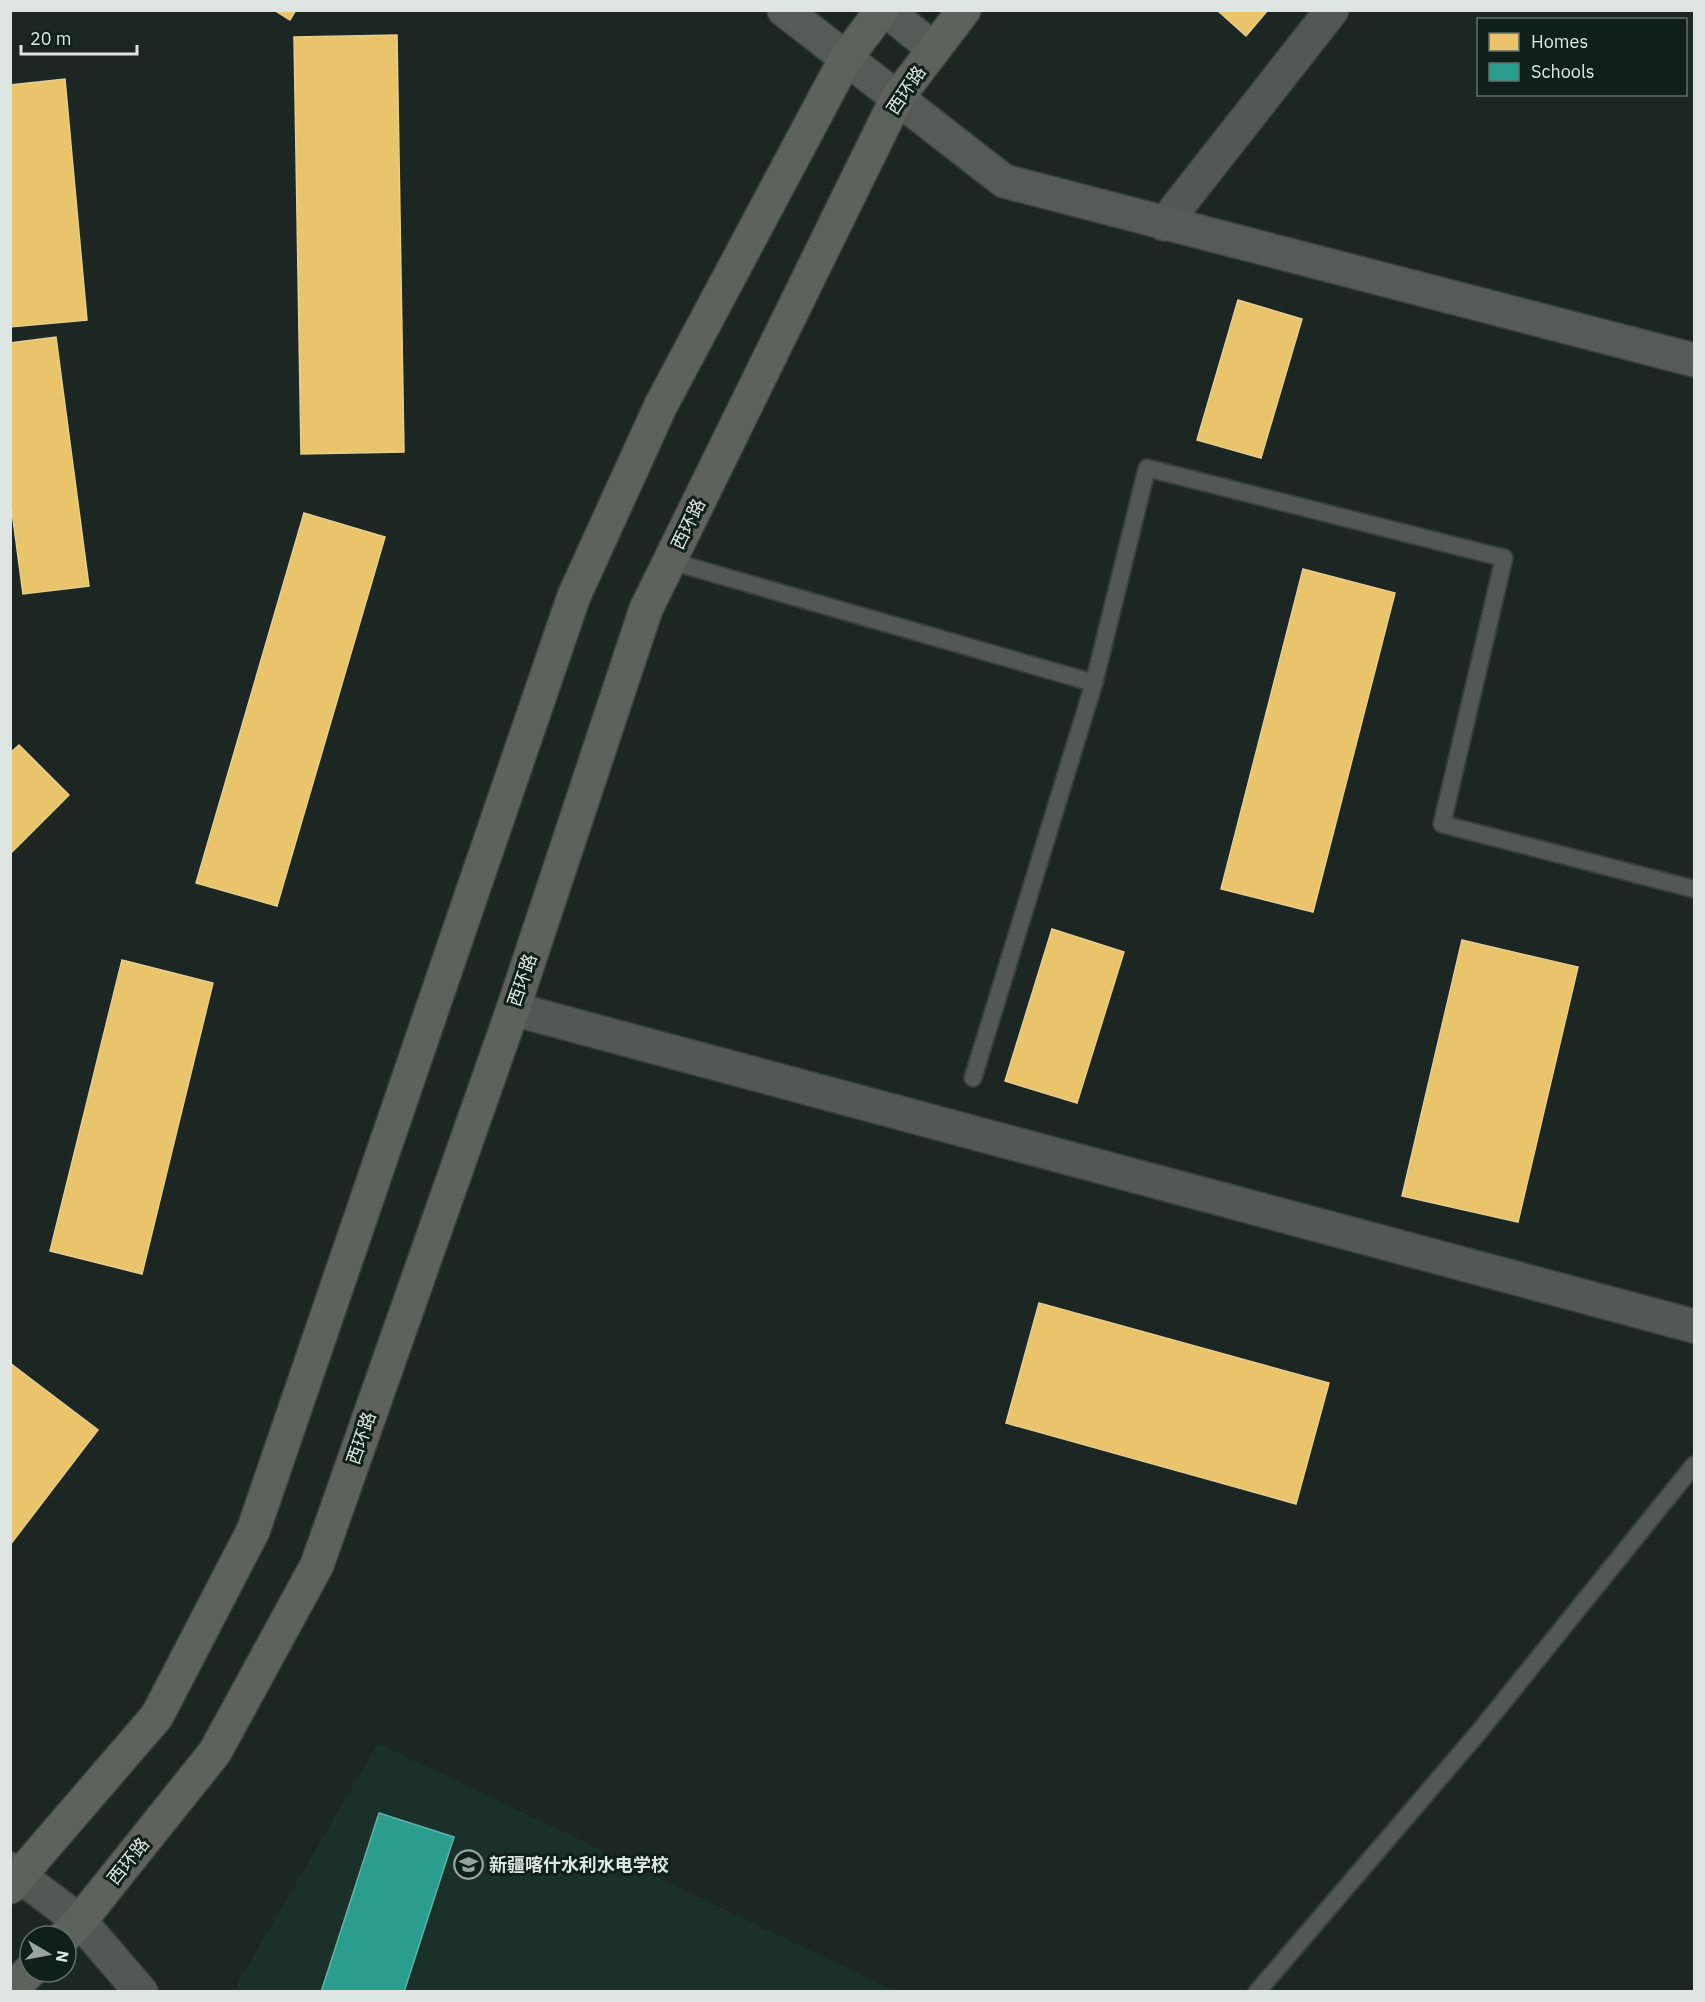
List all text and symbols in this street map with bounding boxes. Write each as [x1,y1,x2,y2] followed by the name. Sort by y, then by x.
[21,18,136,56] scale bar
[1477,18,1687,96] legend
[30,27,72,50] text: 20 m
[1531,30,1588,53] text: Homes
[1531,60,1595,83] text: Schools
[881,61,931,119] street label: 西环路
[666,495,710,553] street label: 西环路
[502,951,542,1009] street label: 西环路
[341,1409,381,1467] street label: 西环路
[102,1833,154,1889] street label: 西环路
[452,1848,484,1880] school or university icon: 新疆喀什水利水电学校
[489,1853,669,1876] place label: 新疆喀什水利水电学校
[18,1924,78,1984] north arrow
[52,1949,74,1964] text: N

